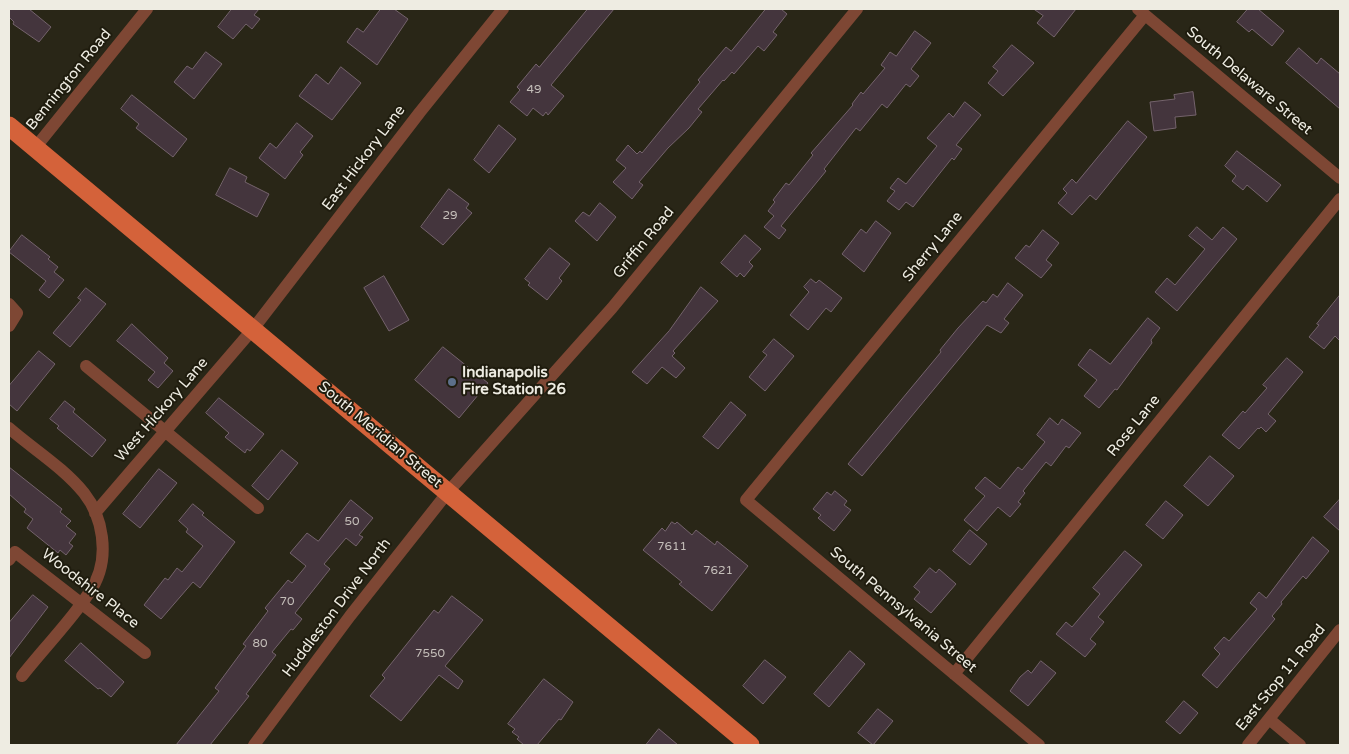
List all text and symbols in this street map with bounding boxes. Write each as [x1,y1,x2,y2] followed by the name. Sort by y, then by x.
[1182,23,1316,139] street label: South Delaware Street
[23,26,115,134] street label: Bennington Road
[526,83,542,97] house number: 49
[319,102,409,214] street label: East Hickory Lane
[610,204,678,282] street label: Griffin Road
[899,208,967,286] street label: Sherry Lane
[442,209,458,223] house number: 29
[112,354,212,466] street label: West Hickory Lane
[462,364,566,399] place label: Indianapolis Fire Station 26
[446,376,458,388] marker: Indianapolis Fire Station 26
[314,378,446,492] street label: South Meridian Street
[1104,392,1164,460] street label: Rose Lane
[344,515,360,529] house number: 50
[279,535,395,681] street label: Huddleston Drive North
[657,540,687,554] house number: 7611
[826,543,980,677] street label: South Pennsylvania Street
[38,545,142,633] street label: Woodshire Place
[703,564,733,578] house number: 7621
[279,595,295,609] house number: 70
[1232,621,1330,735] street label: East Stop 11 Road
[252,637,268,651] house number: 80
[415,647,445,661] house number: 7550

